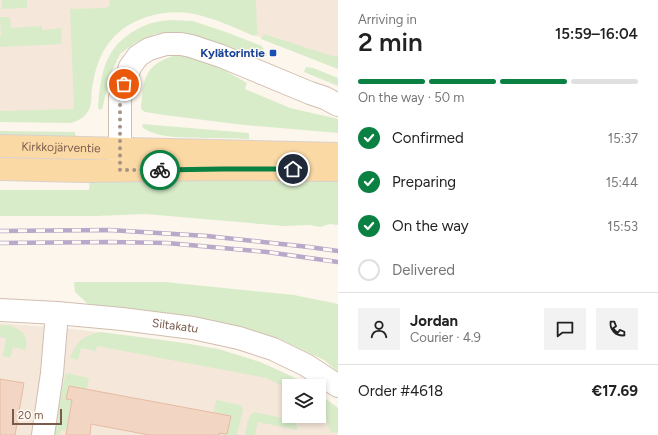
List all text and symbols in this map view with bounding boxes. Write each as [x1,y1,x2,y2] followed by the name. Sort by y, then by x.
[358,12,417,27] text: Arriving in
[555,25,638,43] text: 15:59–16:04
[358,26,423,58] text: 2 min
[200,46,265,60] place label: Kylätorintie
[268,48,278,58] marker: Kylätorintie
[107,67,141,101] pin
[113,73,135,95] icon: bag
[358,90,464,105] text: On the way · 50 m
[358,127,380,149] icon: check
[392,129,464,147] text: Confirmed
[608,131,638,146] text: 15:37
[21,140,101,155] street label: Kirkkojärventie
[140,150,180,190] courier
[276,152,310,186] pin
[282,158,304,180] icon: home
[149,159,171,181] icon: bike
[358,171,380,193] icon: check
[392,173,456,191] text: Preparing
[606,175,638,190] text: 15:44
[358,215,380,237] icon: check
[392,217,469,235] text: On the way
[607,219,638,234] text: 15:53
[392,261,455,279] text: Delivered
[358,308,400,350] button: person
[544,308,586,350] button: chat
[596,308,638,350] button: phone
[410,312,458,330] text: Jordan
[151,316,200,336] street label: Siltakatu
[410,330,481,345] text: Courier · 4.9
[282,379,326,423] map controls
[282,379,326,423] button: layers
[358,382,443,400] text: Order #4618
[592,382,638,400] text: €17.69
[12,407,62,426] scale bar
[18,409,43,422] text: 20 m

